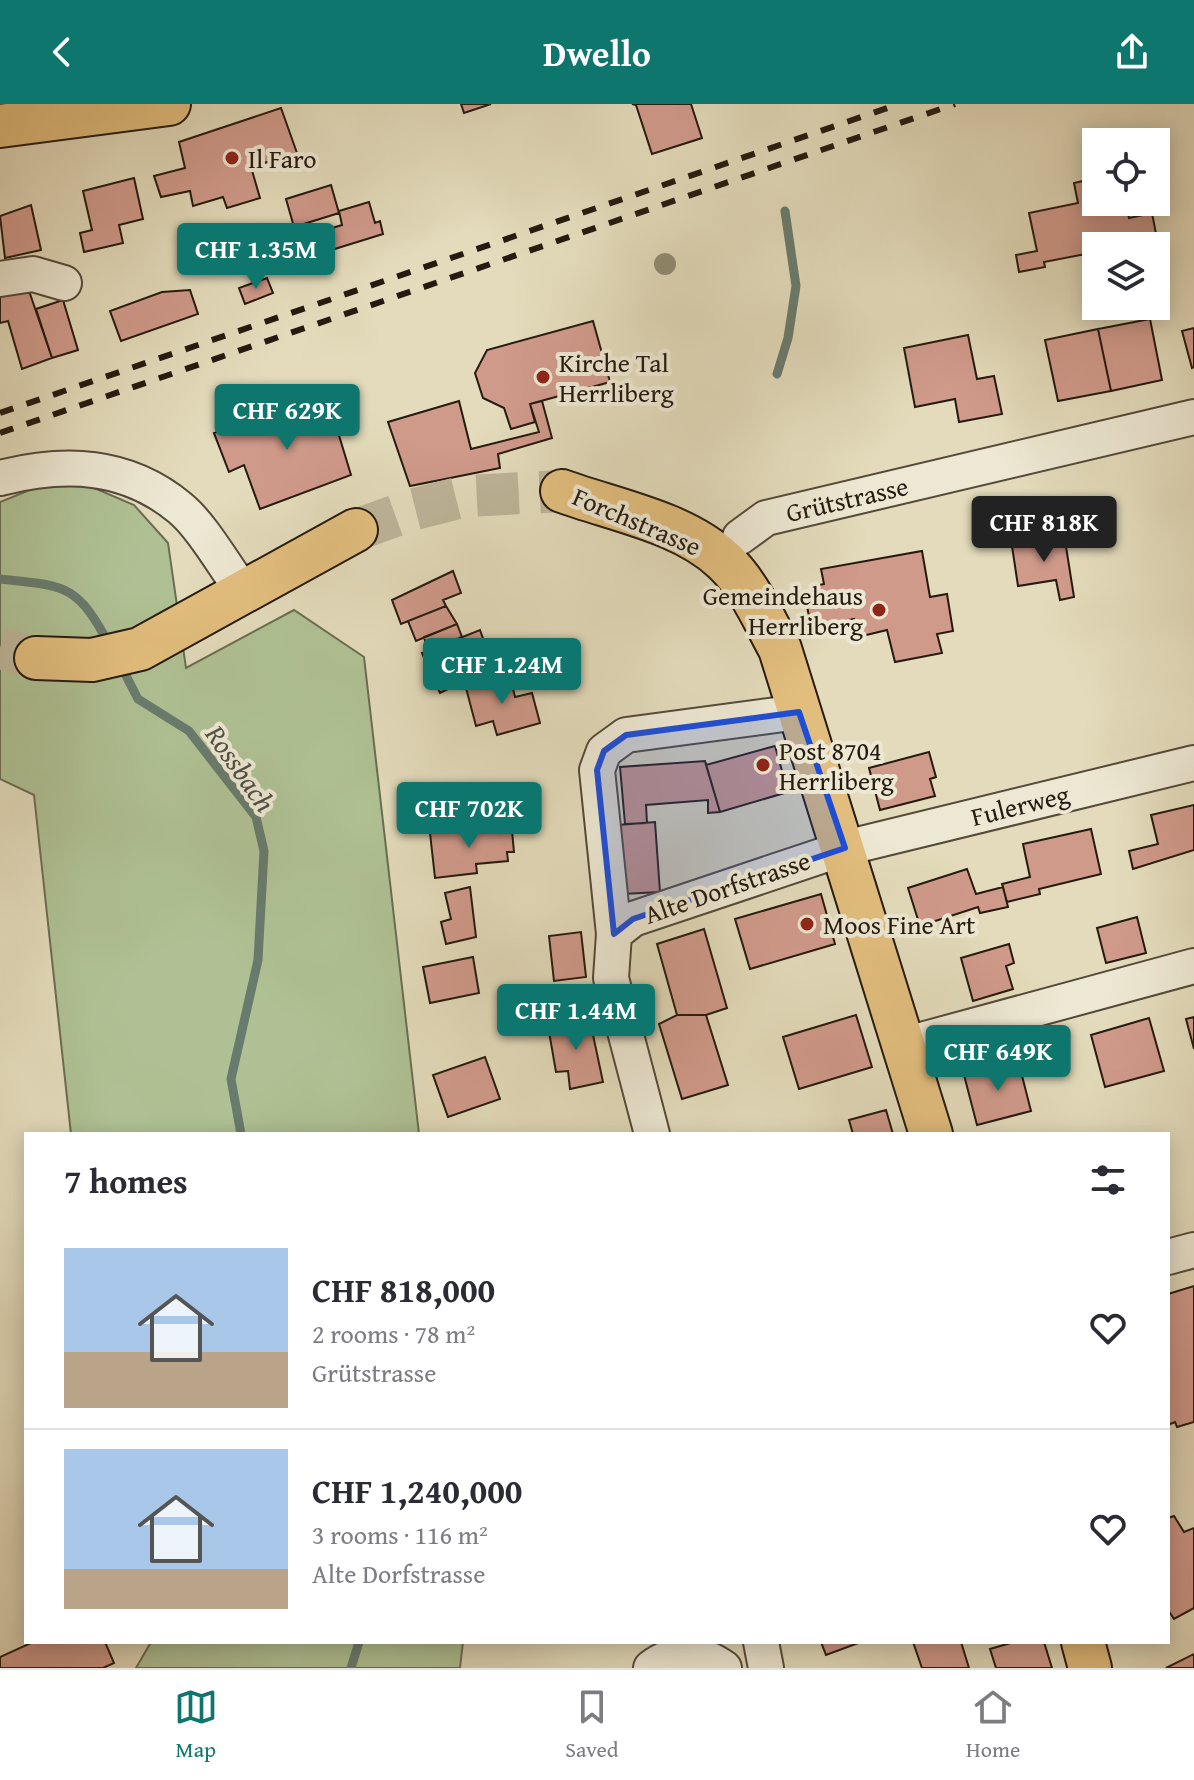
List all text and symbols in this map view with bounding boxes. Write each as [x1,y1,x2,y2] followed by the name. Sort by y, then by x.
[543,26,651,79] text: Dwello
[40,30,84,74] icon: back
[1110,30,1154,74] icon: share
[1082,128,1170,320] map controls
[1082,128,1170,216] button: locate
[248,139,317,178] place label: Il Faro
[223,149,241,167] marker: Il Faro
[164,223,348,291] pin: CHF 1.35M
[195,229,317,268] text: CHF 1.35M
[1082,232,1170,320] button: layers
[559,343,674,412] place label: Kirche Tal Herrliberg
[534,368,552,386] marker: Kirche Tal Herrliberg
[204,384,370,452] pin: CHF 629K
[233,390,341,429] text: CHF 629K
[782,466,912,532] street label: Grütstrasse
[567,476,707,566] street label: Forchstrasse
[961,496,1127,564] pin: CHF 818K
[990,502,1098,541] text: CHF 818K
[703,576,863,645] place label: Gemeindehaus Herrliberg
[870,601,888,619] marker: Gemeindehaus Herrliberg
[410,638,594,706] pin: CHF 1.24M
[441,644,563,683] text: CHF 1.24M
[195,715,286,820] water label: Rossbach
[779,731,894,800] place label: Post 8704 Herrliberg
[754,756,772,774] marker: Post 8704 Herrliberg
[967,774,1073,836] street label: Fulerweg
[386,782,552,850] pin: CHF 702K
[415,788,523,827] text: CHF 702K
[639,840,815,934] street label: Alte Dorfstrasse
[823,905,975,944] place label: Moos Fine Art
[798,915,816,933] marker: Moos Fine Art
[484,984,668,1052] pin: CHF 1.44M
[515,990,637,1029] text: CHF 1.44M
[915,1025,1081,1093] pin: CHF 649K
[944,1031,1052,1070] text: CHF 649K
[64,1156,188,1205] text: 7 homes
[1086,1158,1130,1202] icon: filters
[312,1265,495,1314] text: CHF 818,000
[128,1280,224,1376] icon: home
[1086,1306,1130,1350] icon: heart
[312,1314,475,1353] text: 2 rooms · 78 m²
[312,1353,436,1392] text: Grütstrasse
[312,1466,522,1515] text: CHF 1,240,000
[128,1481,224,1577] icon: home
[1086,1507,1130,1551] icon: heart
[312,1515,488,1554] text: 3 rooms · 116 m²
[312,1554,485,1593] text: Alte Dorfstrasse
[174,1685,218,1765] tab: Map
[565,1685,619,1765] tab: Saved
[966,1685,1020,1765] tab: Home

